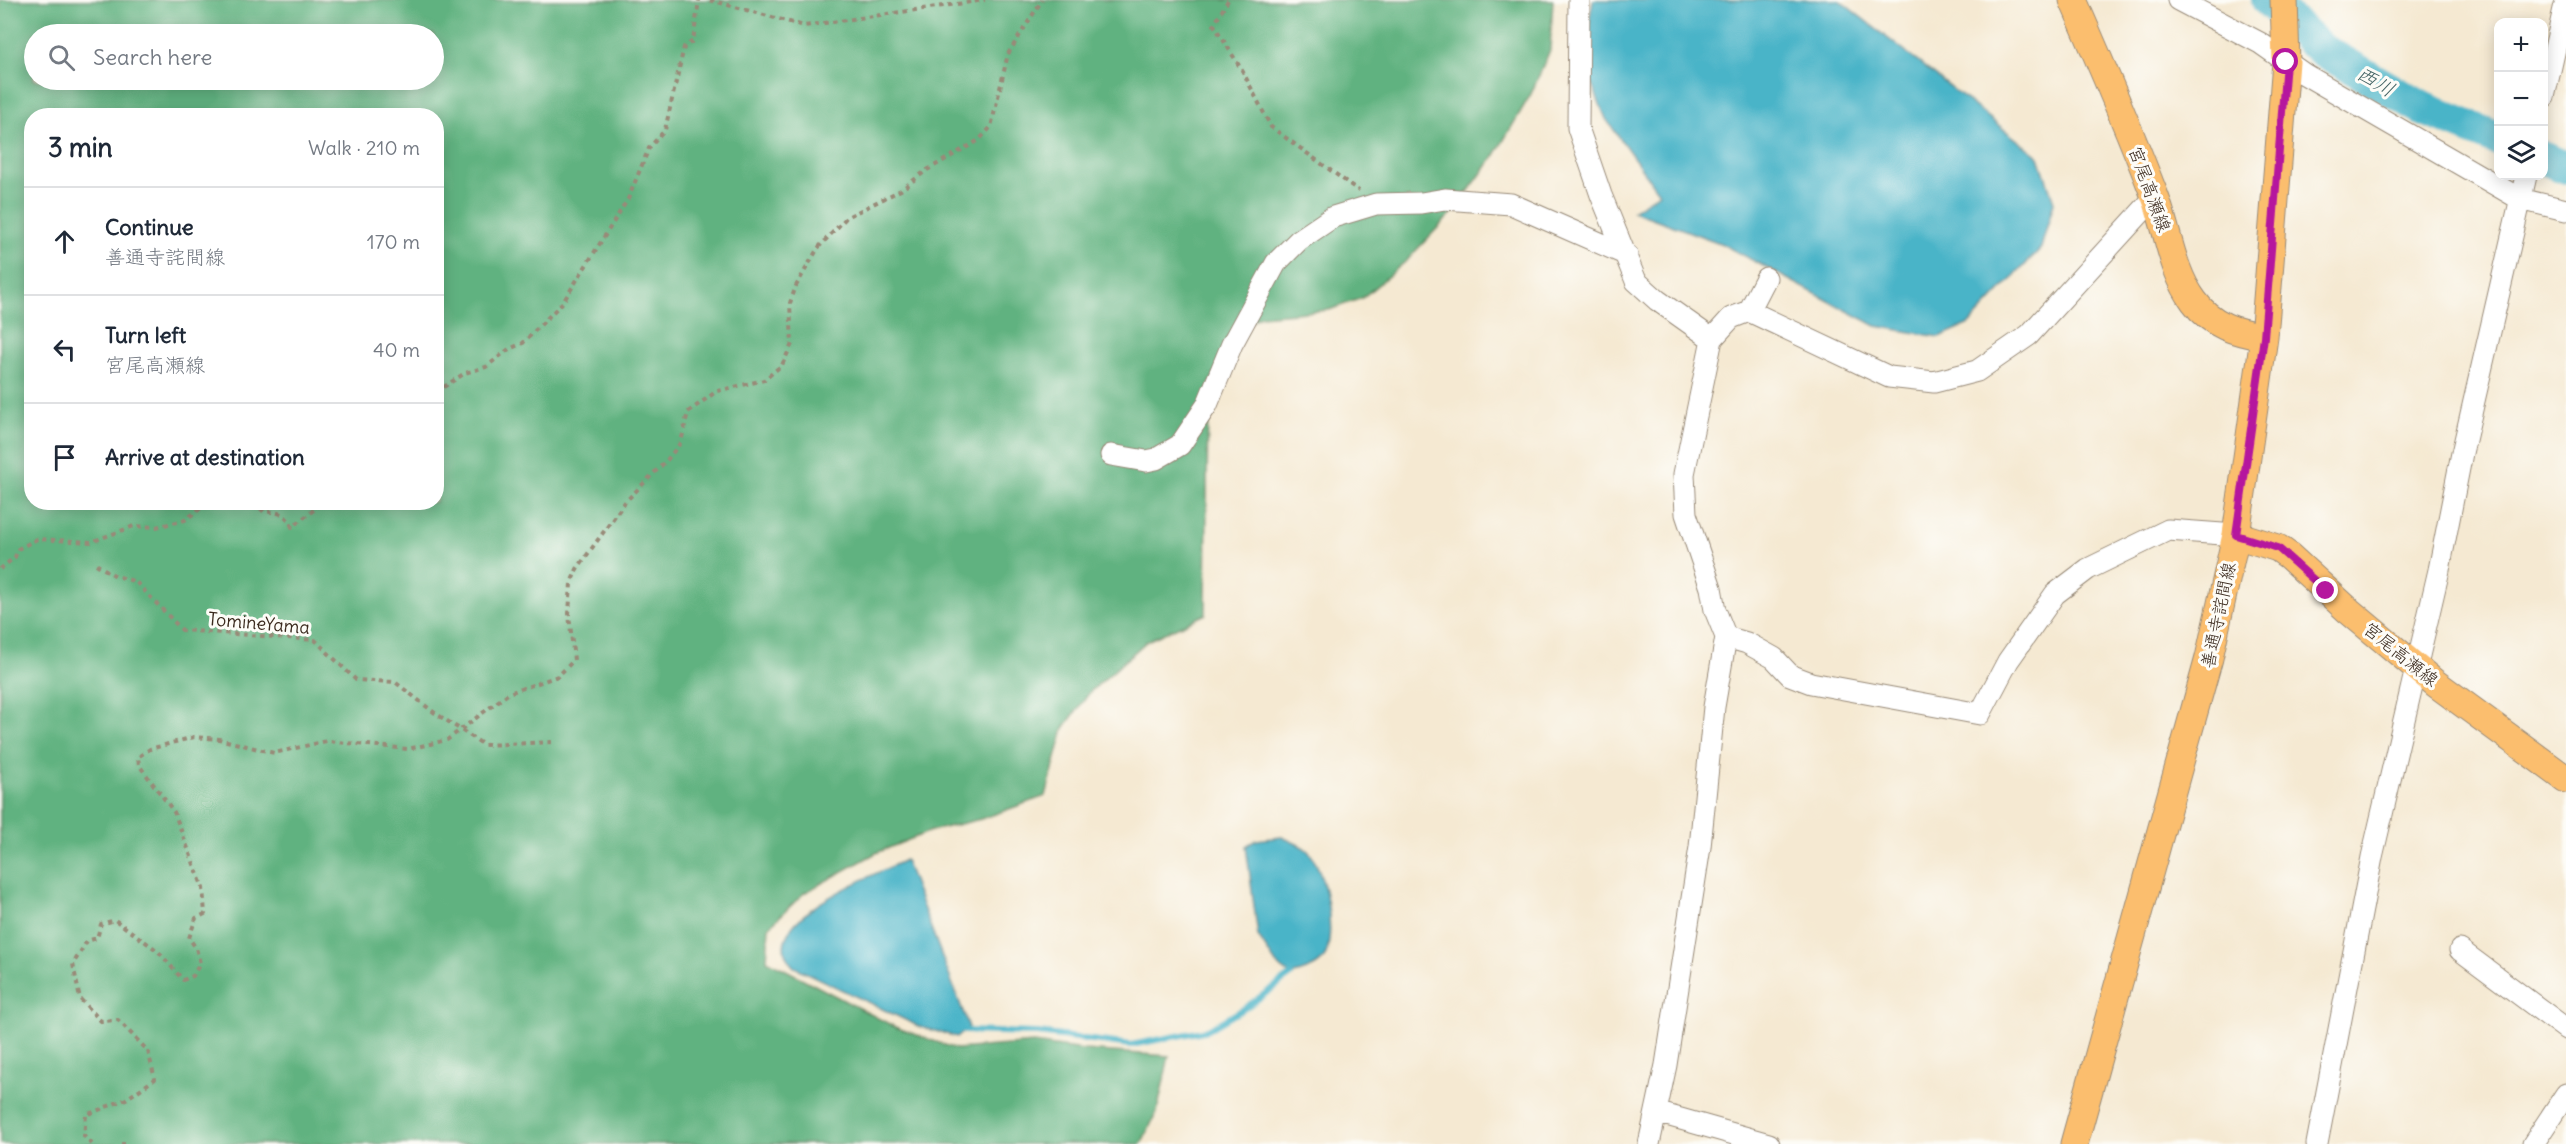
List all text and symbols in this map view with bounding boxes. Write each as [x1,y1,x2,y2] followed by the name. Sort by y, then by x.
[2494,18,2548,180] map controls
[2494,18,2548,72] button: +
[24,24,444,90] search box
[45,41,78,74] icon: search
[93,43,212,71] text: Search here
[2272,48,2298,74] route start
[2352,60,2400,102] water label: 西川
[2494,72,2548,126] button: −
[2494,126,2548,180] button: layers
[48,131,113,164] text: 3 min
[308,135,420,160] text: Walk · 210 m
[2124,143,2176,235] street label: 宮尾高瀬線
[105,213,194,241] text: Continue
[48,225,81,258] icon: ahead
[367,229,420,254] text: 170 m
[105,244,225,269] text: 善通寺詫間線
[105,321,186,349] text: Turn left
[48,333,81,366] icon: left
[373,337,420,362] text: 40 m
[105,352,205,377] text: 宮尾高瀬線
[48,441,81,474] icon: arrive
[105,443,305,471] text: Arrive at destination
[2196,560,2240,670] street label: 善通寺詫間線
[2312,577,2338,603] route end
[207,607,311,639] street label: TomineYama
[2359,617,2443,691] street label: 宮尾高瀬線

